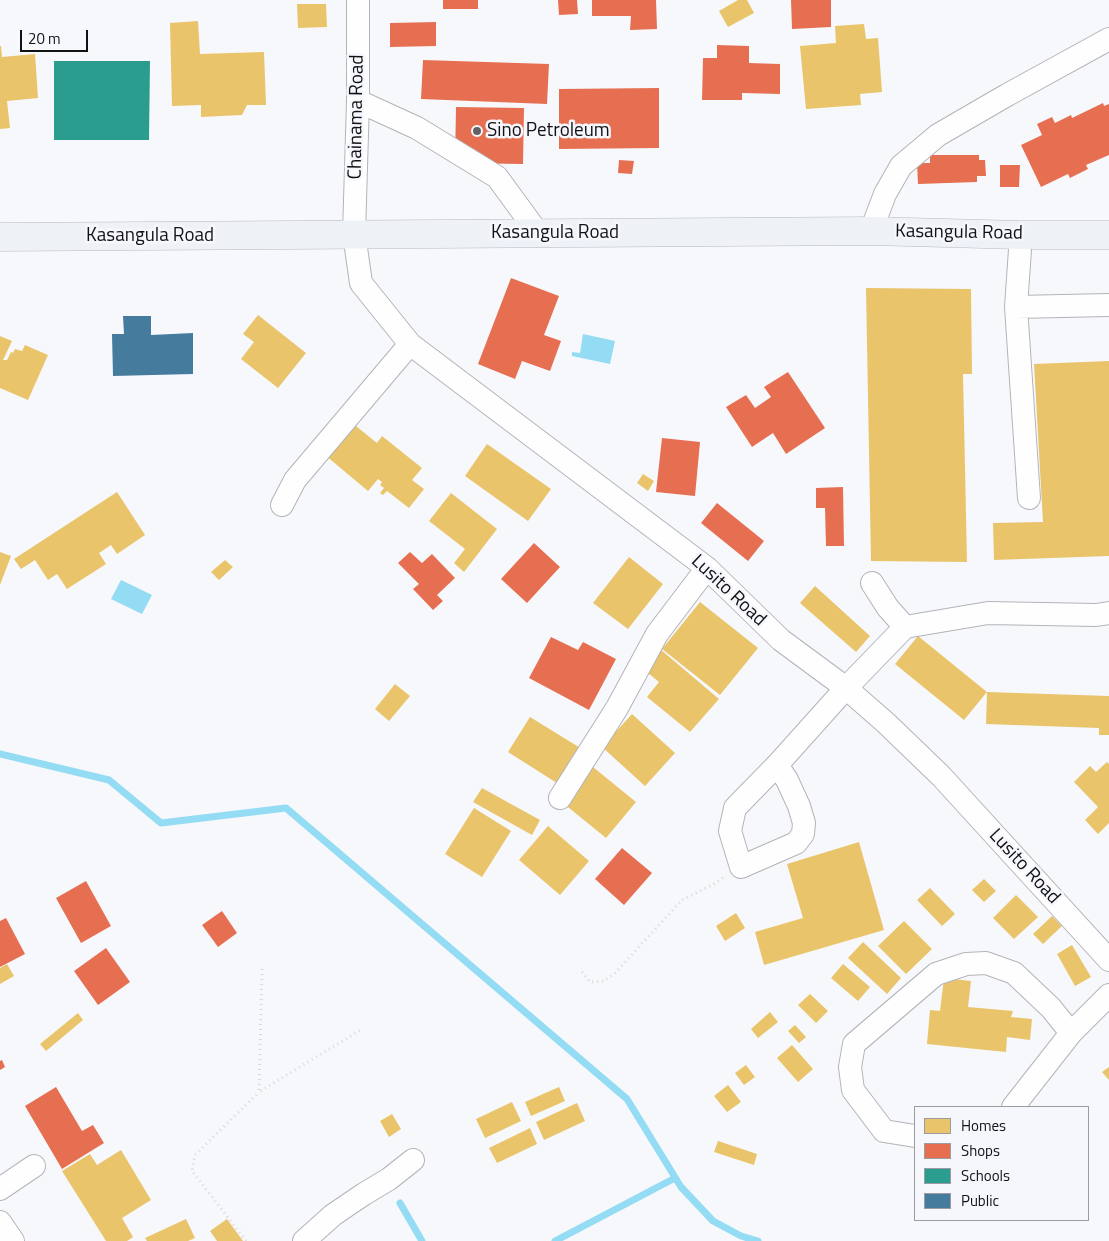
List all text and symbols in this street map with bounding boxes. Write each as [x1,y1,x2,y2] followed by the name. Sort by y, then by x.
[22,20,90,52] scale bar
[28,27,61,50] text: 20 m
[345,54,369,180] street label: Chainama Road
[487,120,610,142] place label: Sino Petroleum
[471,125,483,137] marker: Sino Petroleum
[895,220,1023,246] street label: Kasangula Road
[491,222,619,244] street label: Kasangula Road
[86,225,214,247] street label: Kasangula Road
[686,551,770,631] street label: Lusito Road
[984,825,1064,909] street label: Lusito Road
[914,1106,1089,1221] legend
[961,1114,1006,1137] text: Homes
[961,1139,1000,1162] text: Shops
[961,1164,1010,1187] text: Schools
[961,1189,999,1212] text: Public

